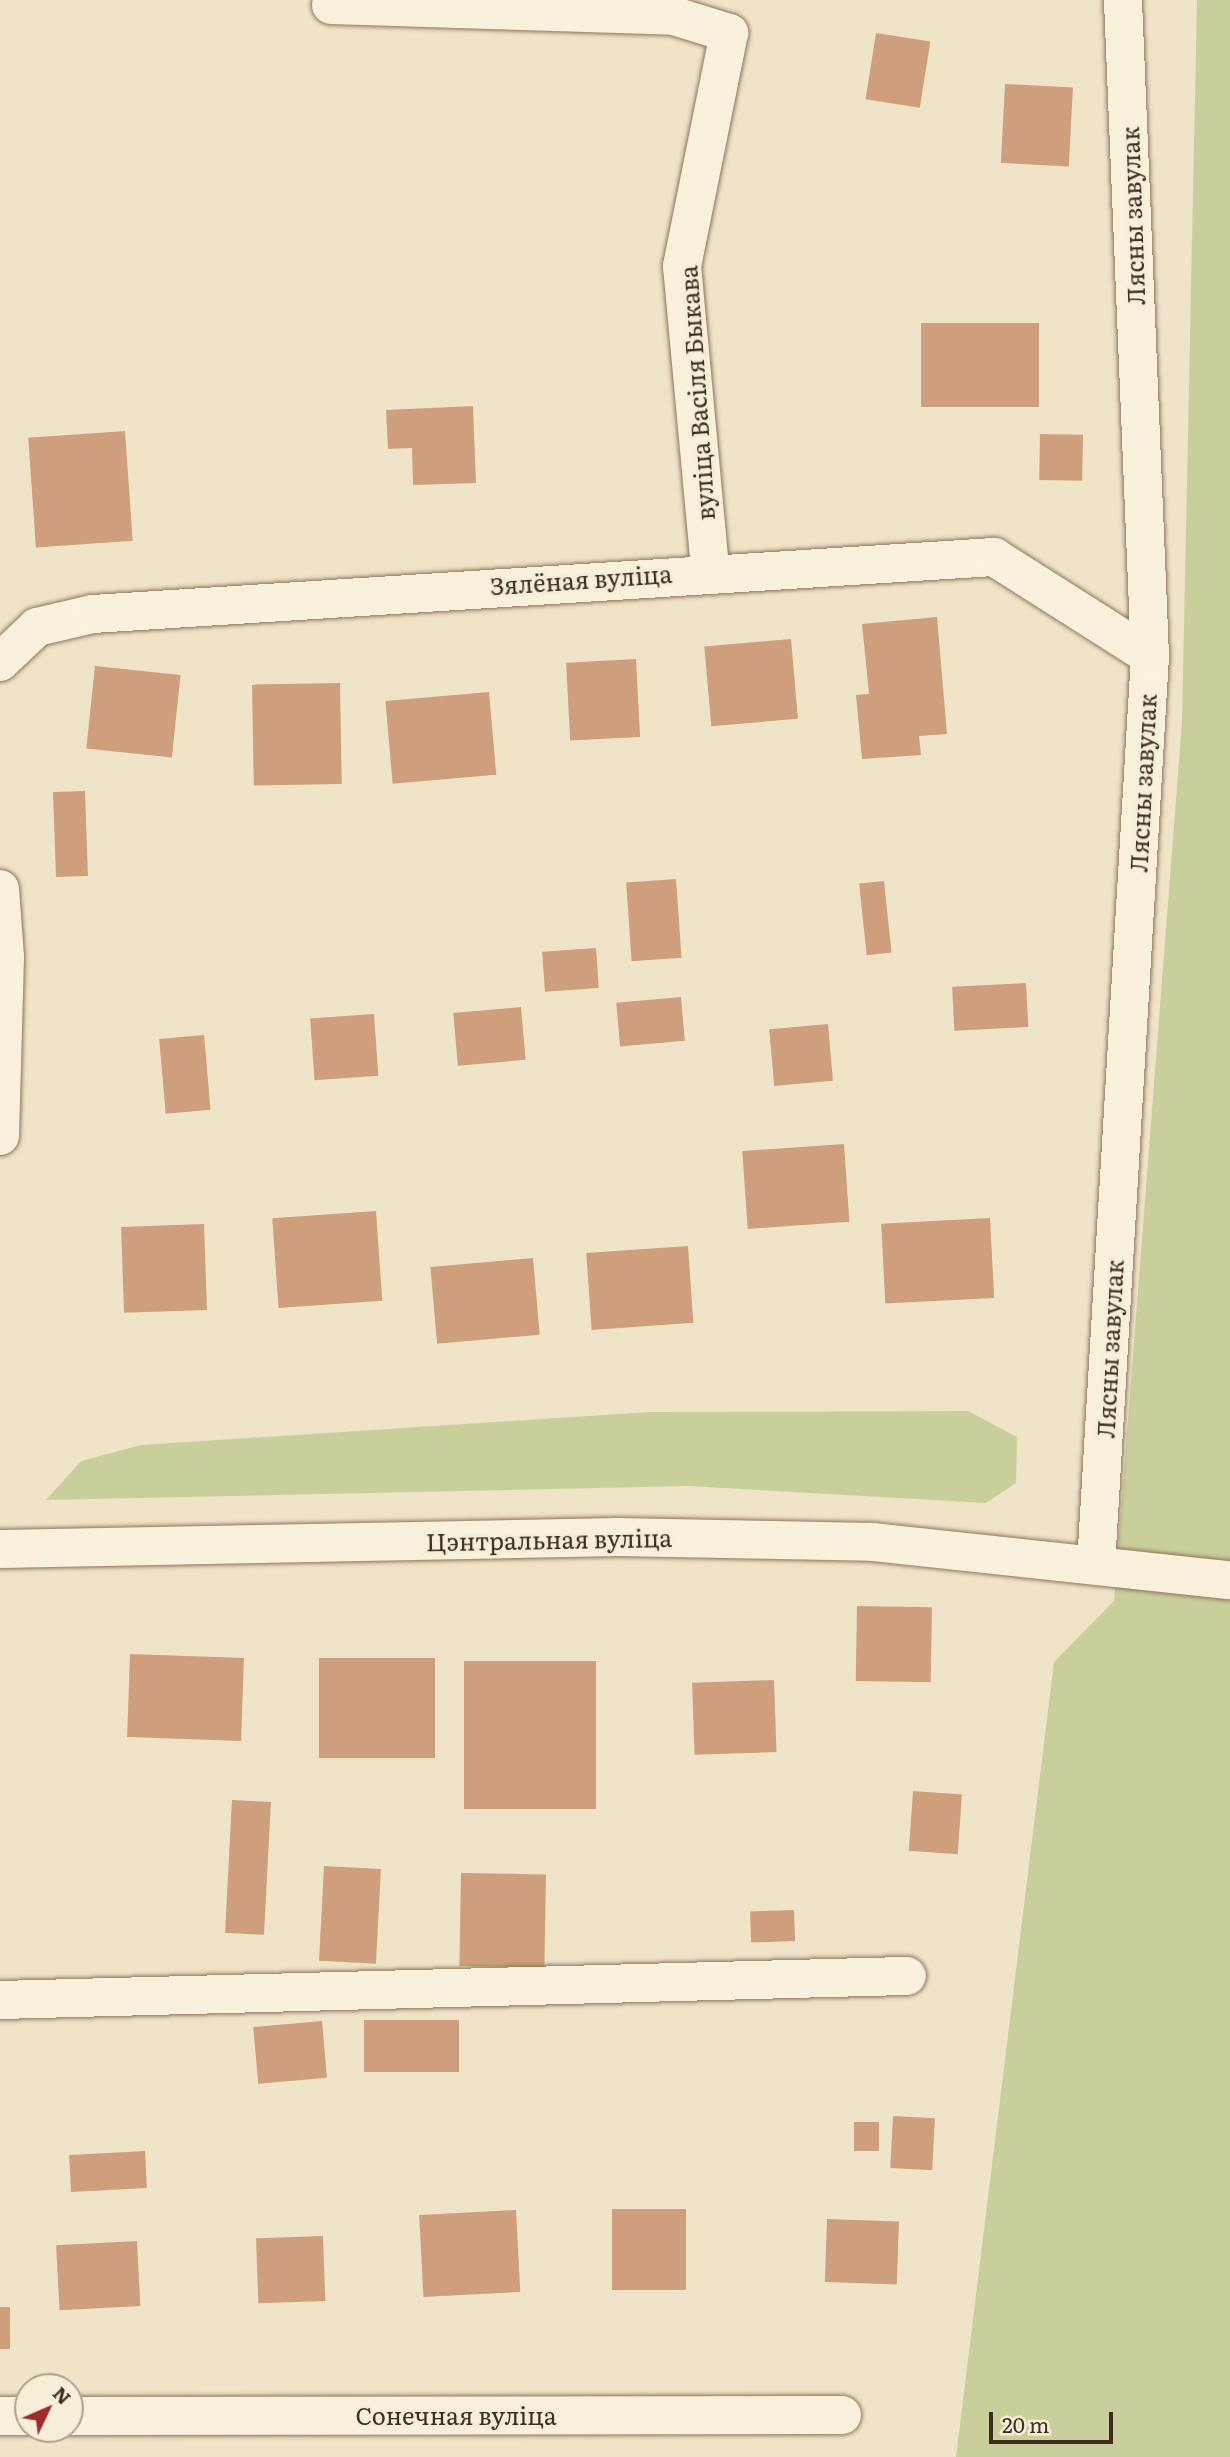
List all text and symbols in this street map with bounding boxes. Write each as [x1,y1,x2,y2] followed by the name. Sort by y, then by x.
[1114,126,1150,306] street label: Лясны завулак
[673,265,719,521] street label: вуліца Васіля Быкава
[489,558,673,600] street label: Зялёная вуліца
[1123,693,1161,873] street label: Лясны завулак
[1090,1259,1128,1439] street label: Лясны завулак
[426,1522,672,1556] street label: Цэнтральная вуліца
[14,2373,84,2443] north arrow
[47,2379,78,2410] text: N
[992,2398,1116,2442] scale bar
[355,2401,557,2429] street label: Сонечная вуліца
[1002,2408,1049,2439] text: 20 m

